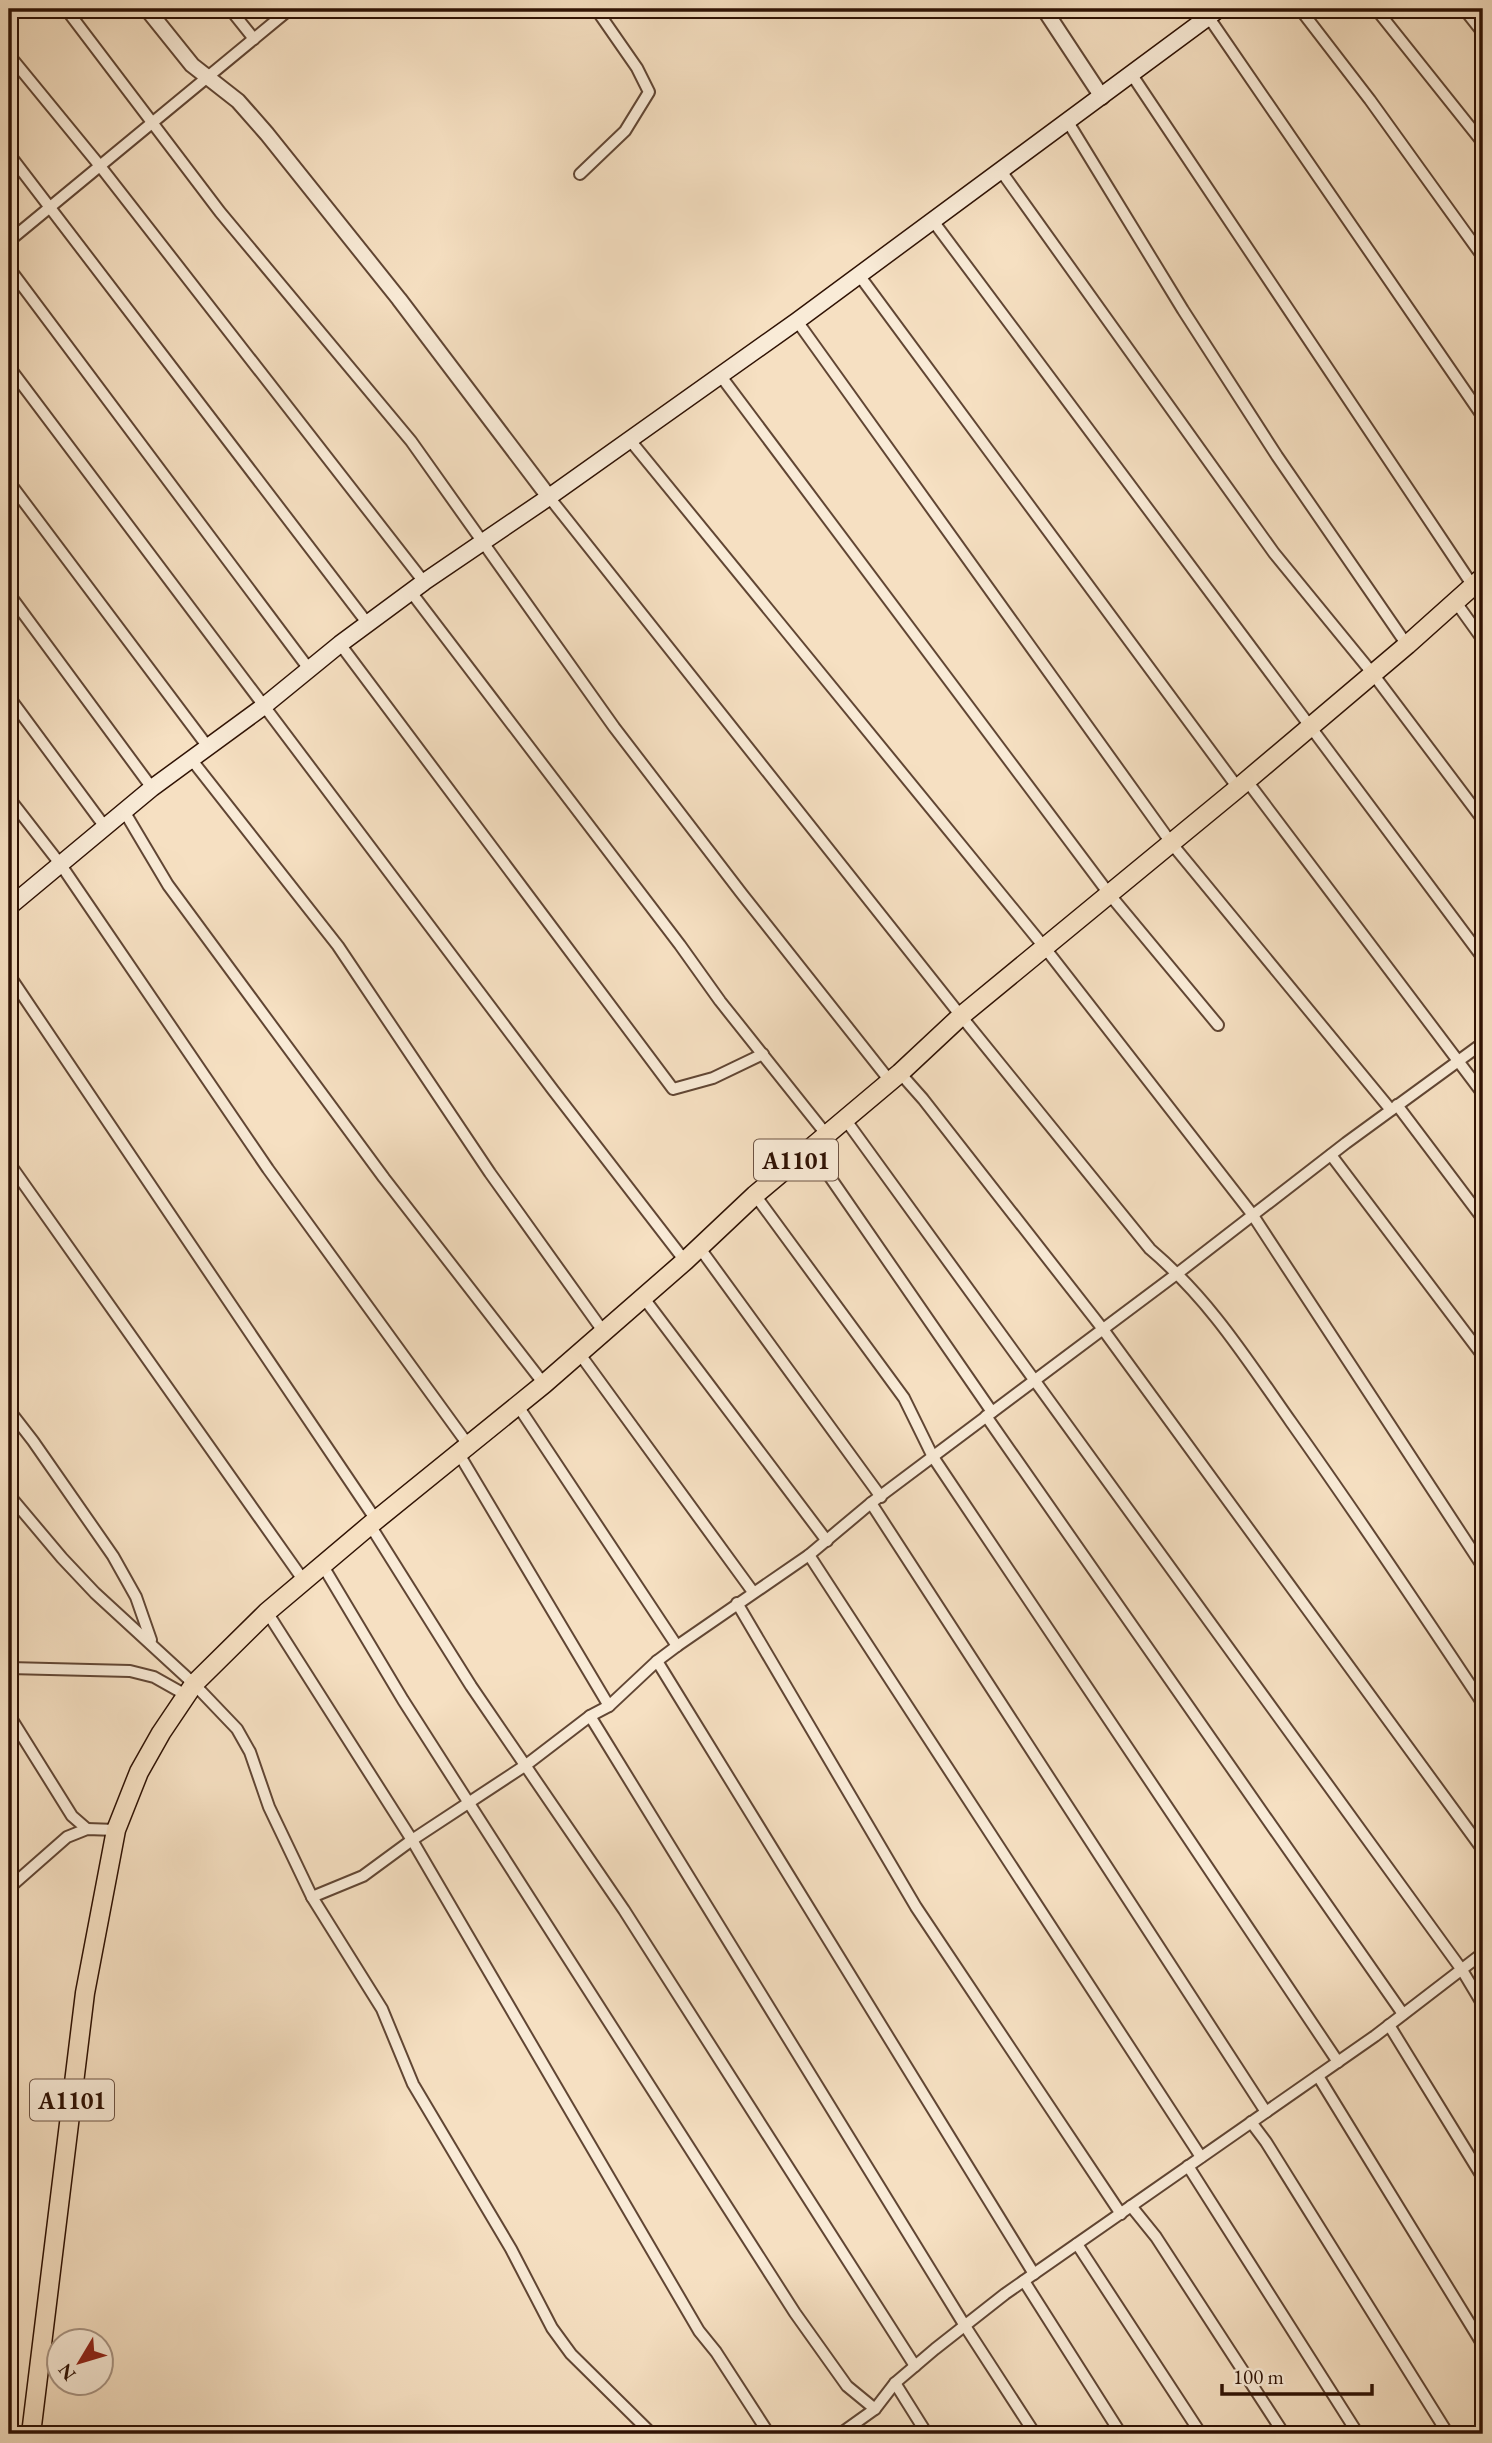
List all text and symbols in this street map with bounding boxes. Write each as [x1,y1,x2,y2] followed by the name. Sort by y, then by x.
[754,1140,838,1180] road number: A1101
[30,2080,114,2120] road number: A1101
[46,2328,116,2398] north arrow
[1222,2352,1373,2396] scale bar
[52,2358,82,2386] text: N
[1233,2363,1284,2390] text: 100 m

